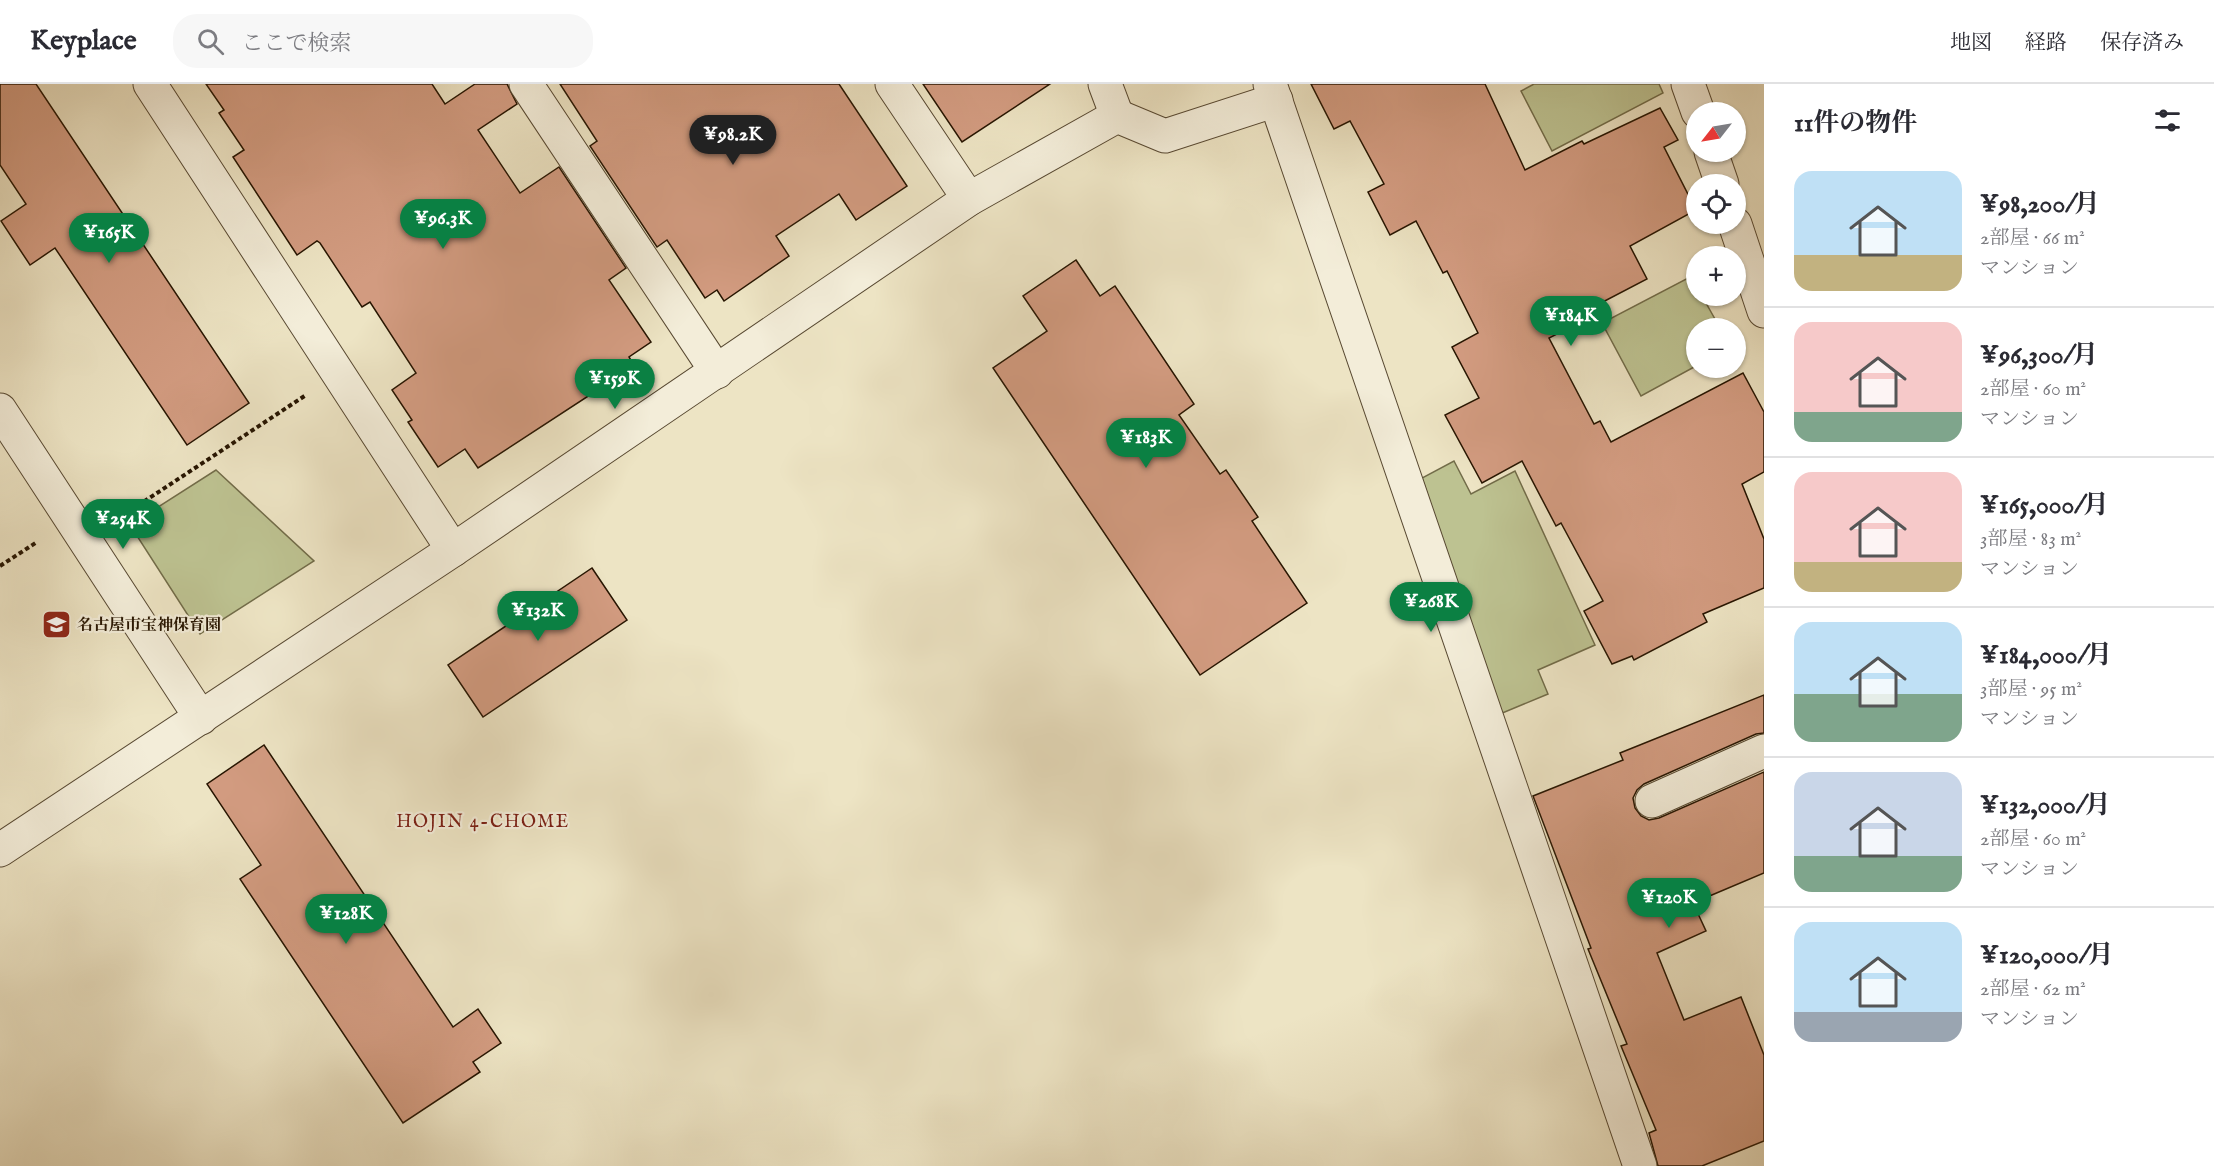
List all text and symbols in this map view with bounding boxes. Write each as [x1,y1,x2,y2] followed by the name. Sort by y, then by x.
[173,14,593,68] search box
[30,24,137,59] text: Keyplace
[194,25,227,58] icon: search
[242,30,352,58] text: ここで検索
[1950,30,1992,57] text: 地図
[2025,30,2067,57] text: 経路
[2100,30,2184,57] text: 保存済み
[1686,102,1746,162] north arrow
[1686,102,1746,378] map controls
[2151,104,2184,137] icon: filters
[1794,107,1917,140] text: 11件の物件
[684,115,782,166] pin: ¥98.2K
[703,122,763,147] text: ¥98.2K
[1686,174,1746,234] button: locate
[1980,188,2100,221] text: ¥98,200/月
[1842,195,1914,267] icon: home
[394,199,492,250] pin: ¥96.3K
[414,206,472,231] text: ¥96.3K
[67,213,151,264] pin: ¥165K
[83,220,135,245] text: ¥165K
[1980,226,2085,251] text: 2部屋 · 66 m²
[1686,246,1746,306] button: +
[1980,256,2079,281] text: マンション
[1529,296,1613,347] pin: ¥184K
[1544,303,1598,328] text: ¥184K
[1686,318,1746,378] button: −
[1980,339,2098,372] text: ¥96,300/月
[1842,346,1914,418] icon: home
[573,359,657,410] pin: ¥159K
[589,366,641,391] text: ¥159K
[1980,377,2086,402] text: 2部屋 · 60 m²
[1980,407,2079,432] text: マンション
[1104,418,1188,469] pin: ¥183K
[1120,425,1172,450] text: ¥183K
[1980,489,2109,522] text: ¥165,000/月
[1842,496,1914,568] icon: home
[81,499,165,550] pin: ¥254K
[95,506,151,531] text: ¥254K
[1980,527,2081,552] text: 3部屋 · 83 m²
[1980,557,2079,582] text: マンション
[1389,582,1473,633] pin: ¥268K
[1404,589,1458,614] text: ¥268K
[496,591,580,642] pin: ¥132K
[511,598,565,623] text: ¥132K
[40,608,72,640] school or university icon: 名古屋市宝神保育園
[77,616,221,636] place label: 名古屋市宝神保育園
[1980,639,2112,672] text: ¥184,000/月
[1842,646,1914,718] icon: home
[1980,677,2082,702] text: 3部屋 · 95 m²
[1980,707,2079,732] text: マンション
[1980,789,2111,822] text: ¥132,000/月
[1842,796,1914,868] icon: home
[396,811,570,834] district label: HOJIN 4-CHOME
[1980,827,2086,852] text: 2部屋 · 60 m²
[1980,857,2079,882] text: マンション
[1627,878,1711,929] pin: ¥120K
[1641,885,1697,910] text: ¥120K
[304,894,388,945] pin: ¥128K
[319,901,373,926] text: ¥128K
[1980,939,2114,972] text: ¥120,000/月
[1842,946,1914,1018] icon: home
[1980,977,2086,1002] text: 2部屋 · 62 m²
[1980,1007,2079,1032] text: マンション

